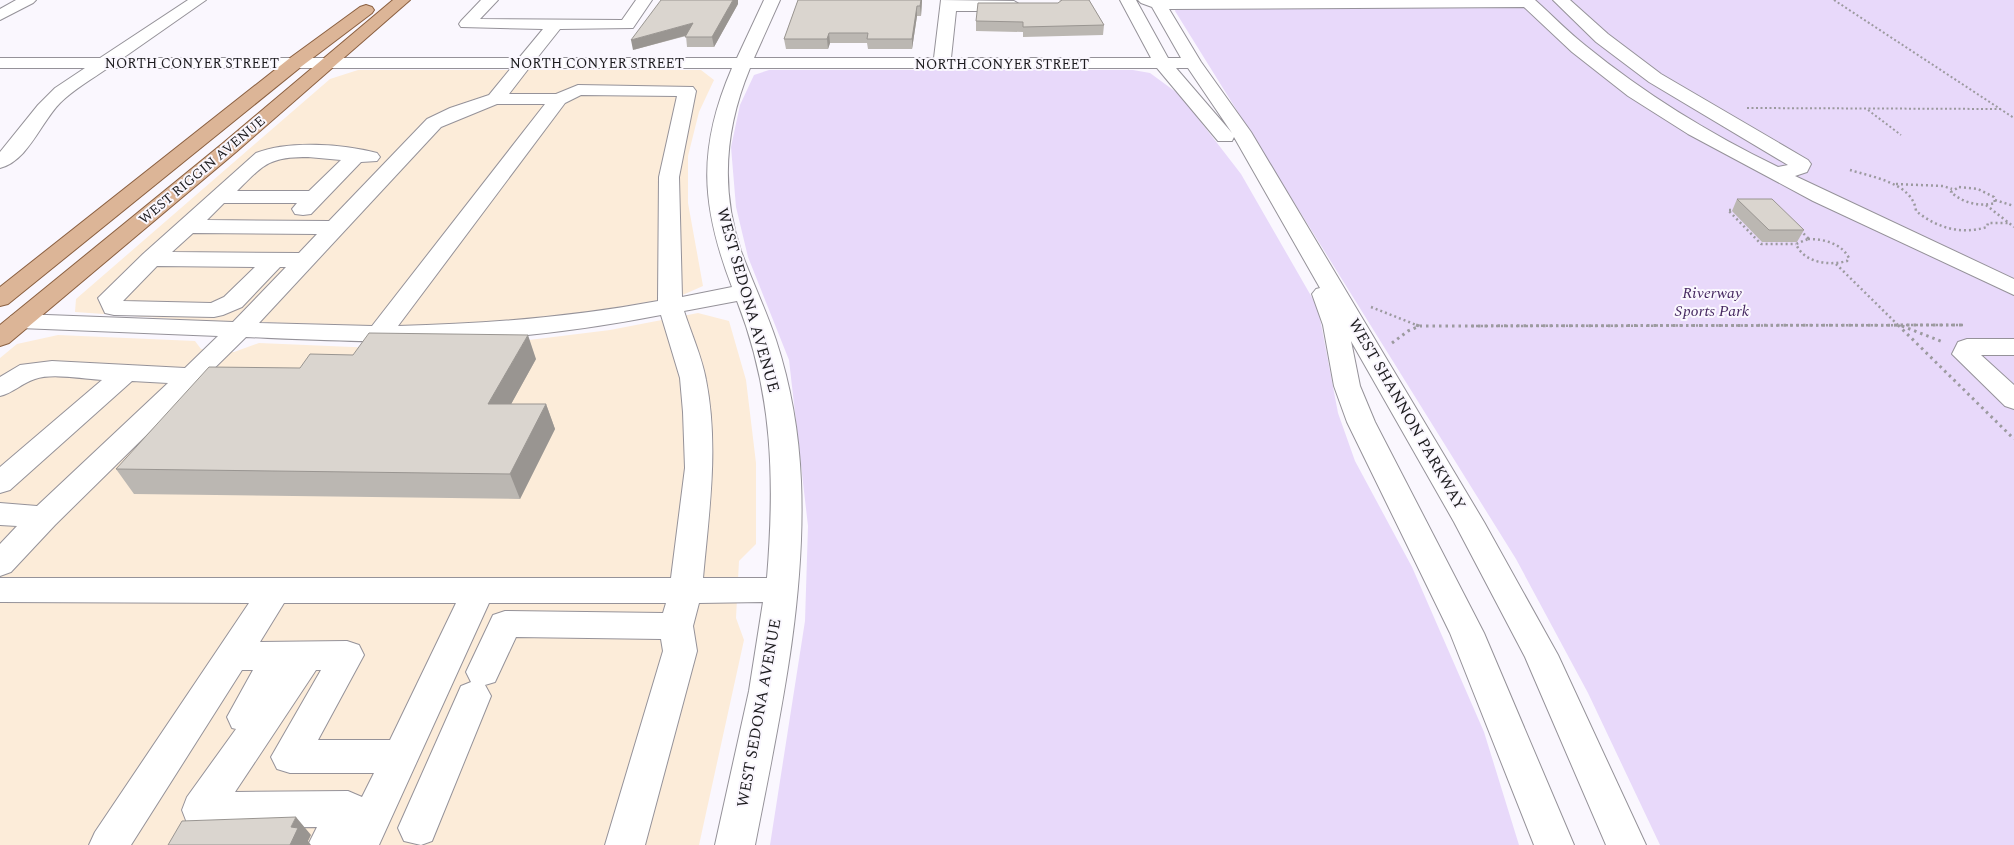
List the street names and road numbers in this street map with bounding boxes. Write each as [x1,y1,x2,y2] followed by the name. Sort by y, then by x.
[105,53,279,74] street label: NORTH CONYER STREET
[510,53,684,74] street label: NORTH CONYER STREET
[915,54,1089,75] street label: NORTH CONYER STREET
[134,111,270,229] street label: WEST RIGGIN AVENUE
[710,205,786,395] street label: WEST SEDONA AVENUE
[1342,314,1472,514] street label: WEST SHANNON PARKWAY
[731,617,787,809] street label: WEST SEDONA AVENUE

